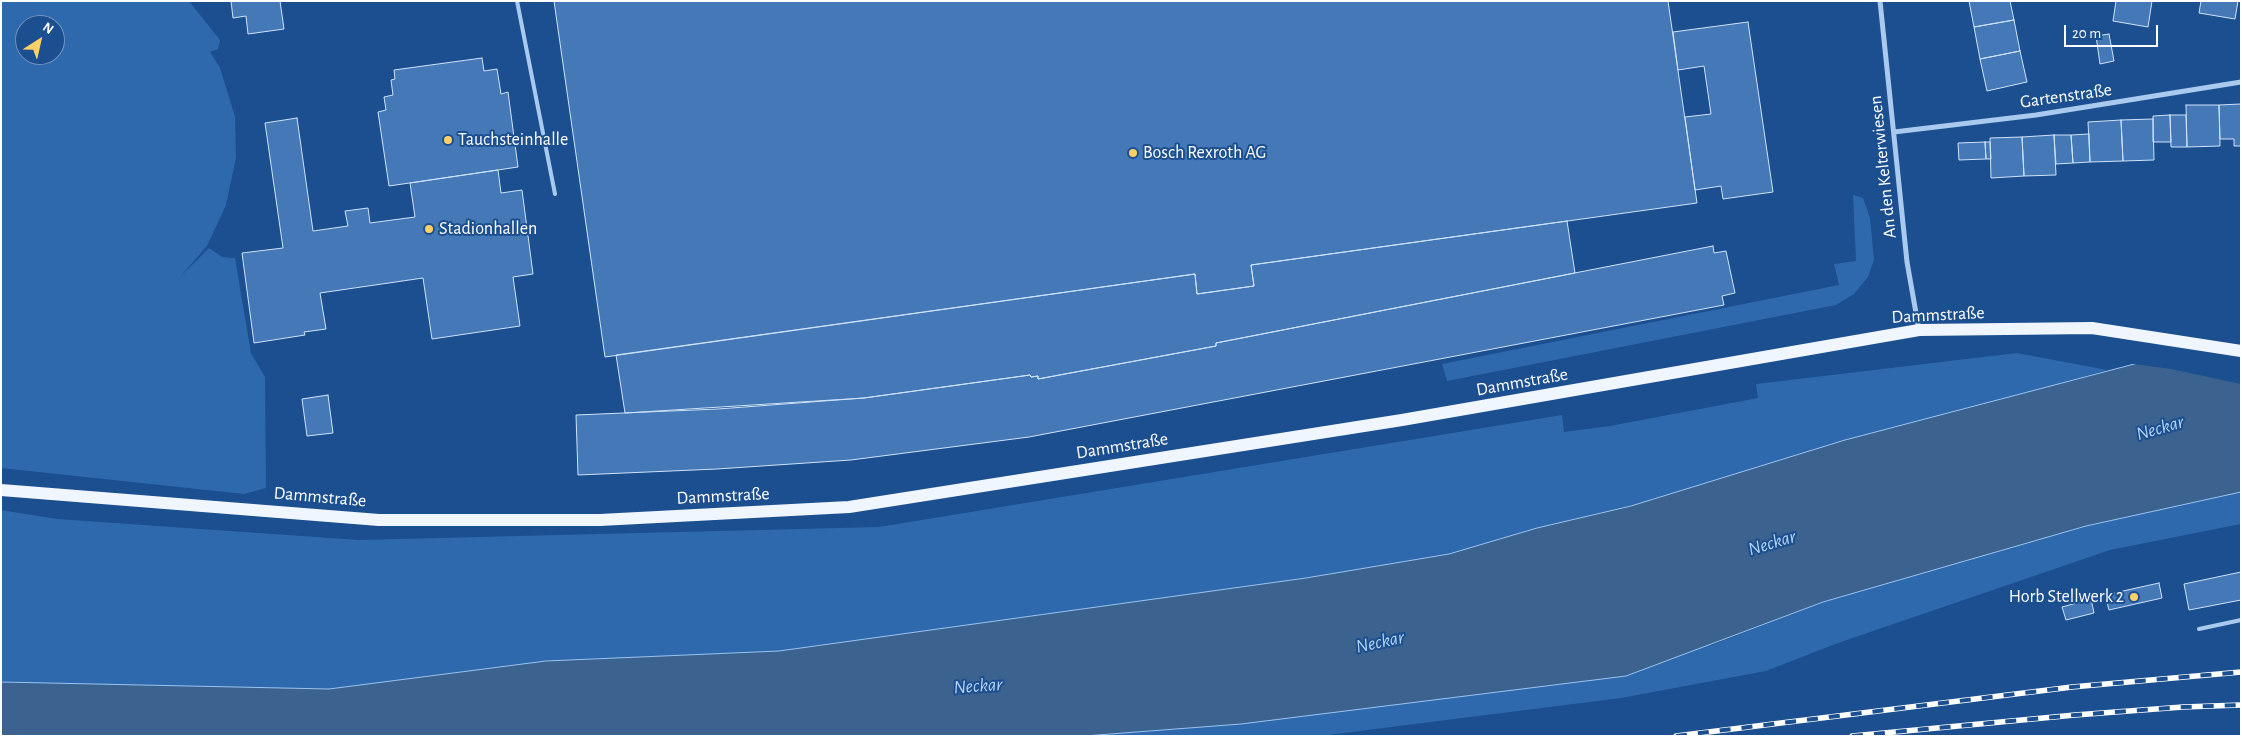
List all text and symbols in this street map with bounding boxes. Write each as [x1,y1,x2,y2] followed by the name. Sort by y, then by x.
[15,15,65,65] north arrow
[2067,15,2161,47] scale bar
[40,20,56,37] text: N
[2072,26,2101,41] text: 20 m
[2019,79,2113,113] street label: Gartenstraße
[1865,95,1901,239] street label: An den Kelterwiesen
[458,129,568,151] place label: Tauchsteinhalle
[442,134,454,146] marker: Tauchsteinhalle
[1143,142,1266,164] place label: Bosch Rexroth AG
[1127,147,1139,159] marker: Bosch Rexroth AG
[439,218,537,240] place label: Stadionhallen
[423,223,435,235] marker: Stadionhallen
[1891,302,1985,328] street label: Dammstraße
[1474,363,1570,401] street label: Dammstraße
[2133,410,2187,446] water label: Neckar
[1074,428,1170,464] street label: Dammstraße
[273,482,367,512] street label: Dammstraße
[676,483,770,509] street label: Dammstraße
[1745,525,1799,561] water label: Neckar
[2009,586,2124,608] place label: Horb Stellwerk 2
[2128,591,2140,603] marker: Horb Stellwerk 2
[1354,626,1406,658] water label: Neckar
[953,673,1003,699] water label: Neckar

